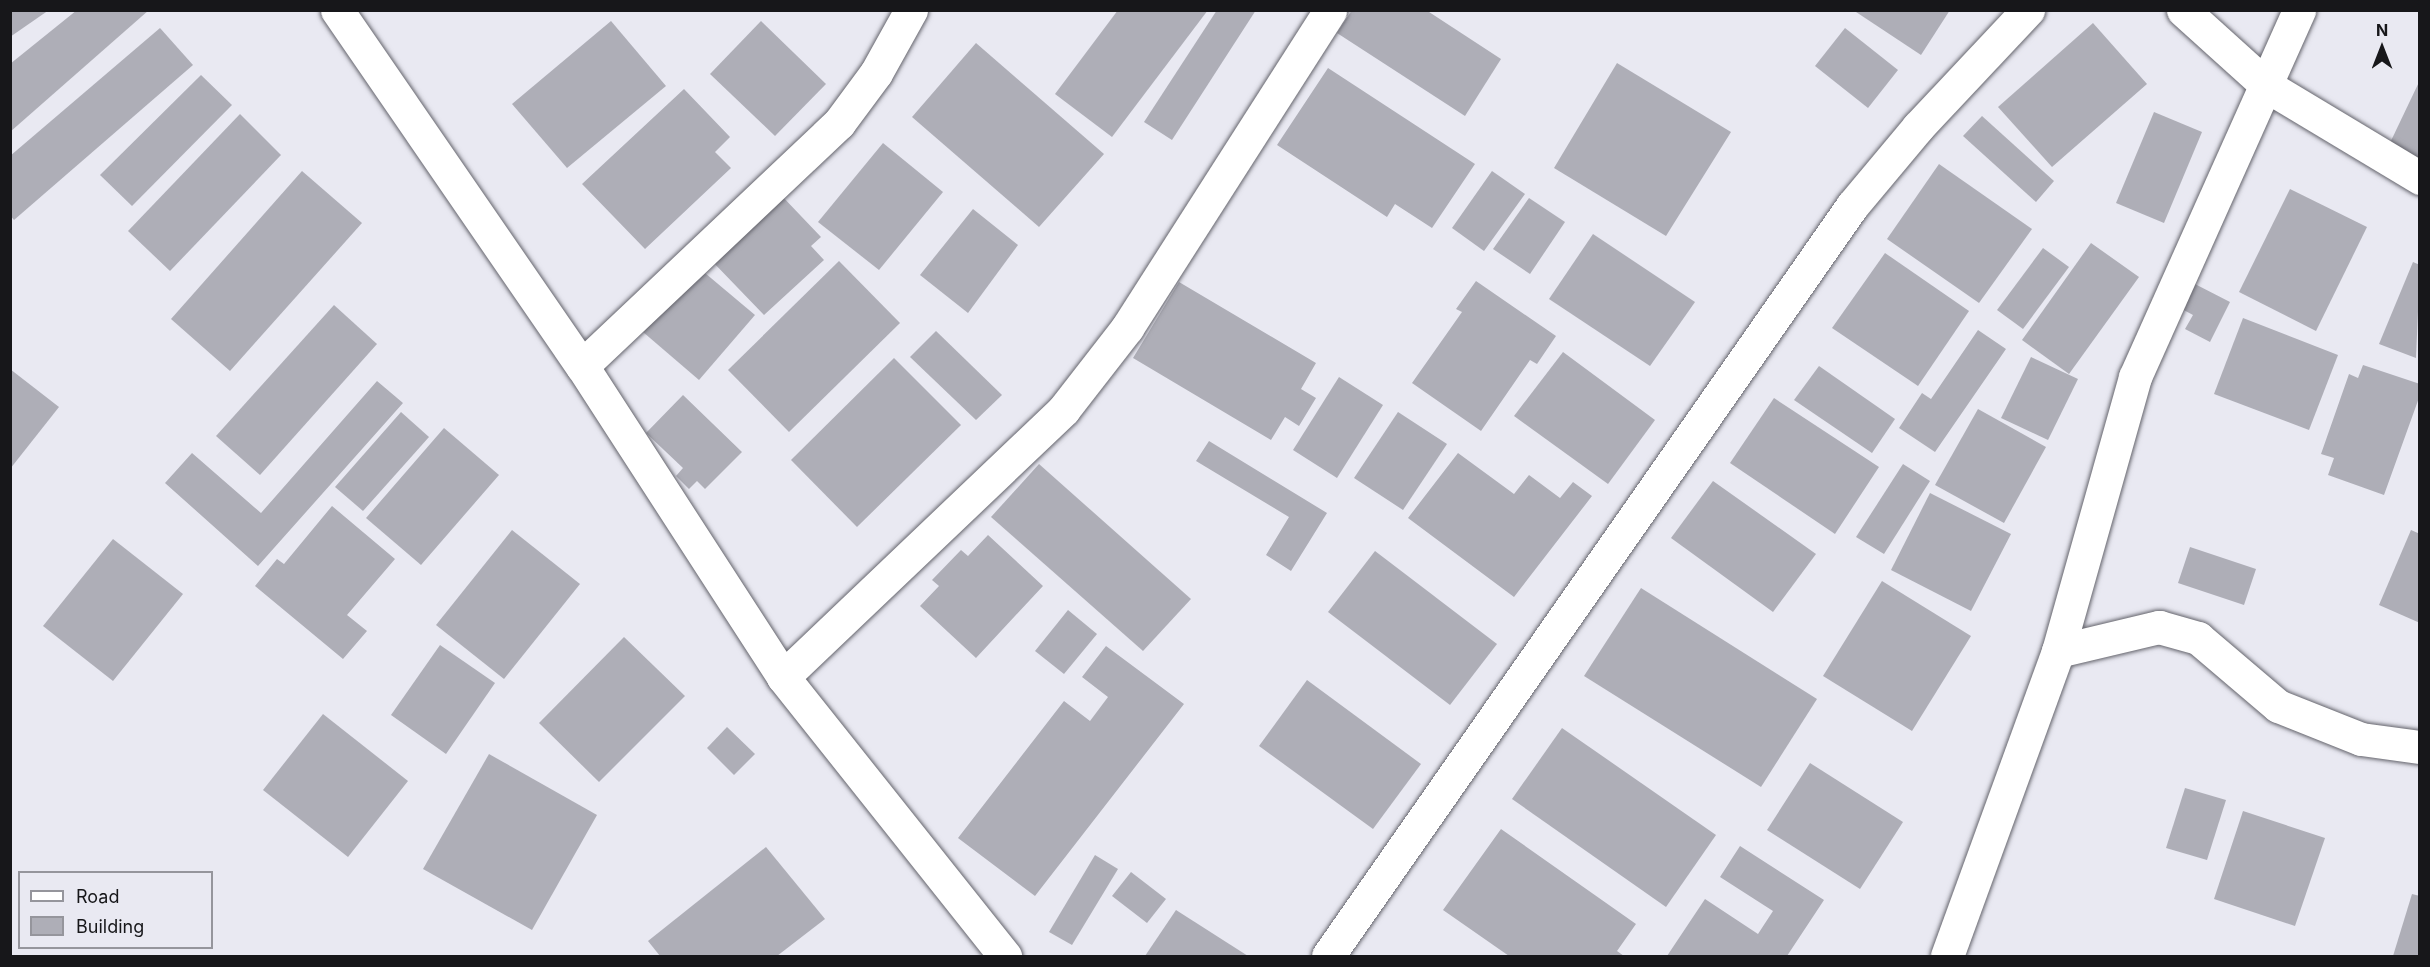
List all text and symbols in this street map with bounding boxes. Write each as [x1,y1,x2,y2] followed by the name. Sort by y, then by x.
[2352,18,2412,78] north arrow
[2376,20,2388,40] text: N
[18,871,213,949] legend
[76,886,119,907] text: Road
[76,916,144,937] text: Building

